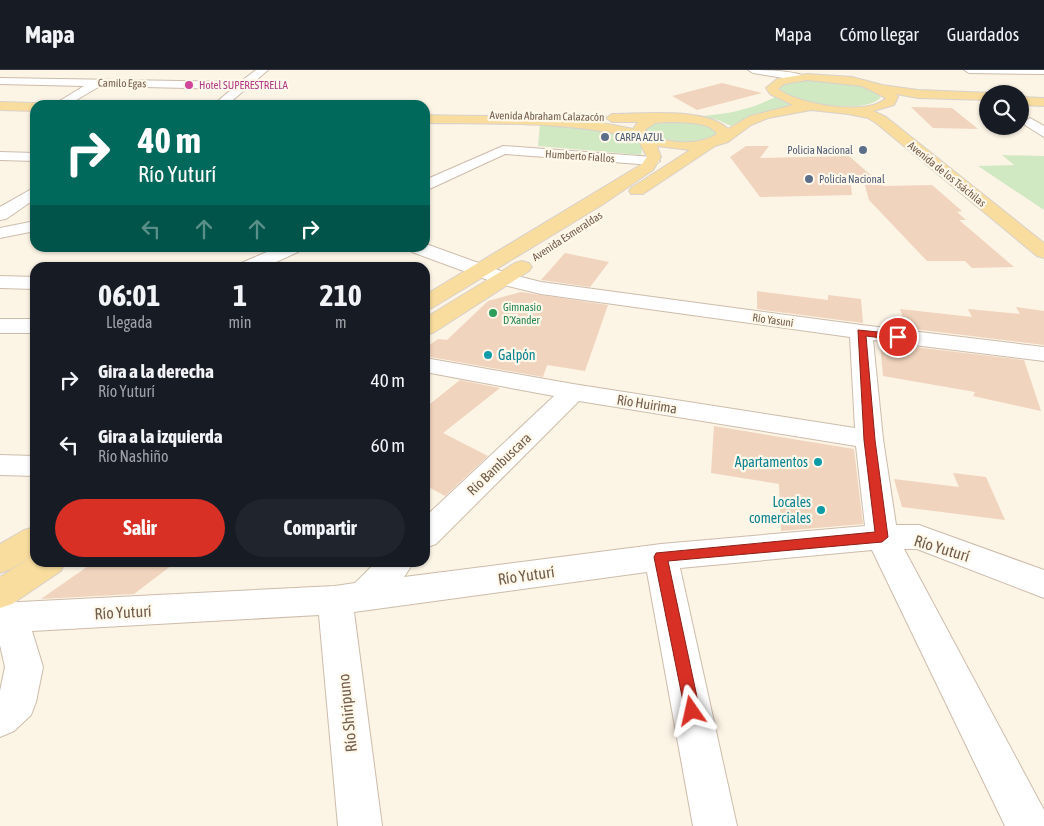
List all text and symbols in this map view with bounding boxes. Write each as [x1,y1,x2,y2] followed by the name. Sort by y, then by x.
[25,21,75,48] text: Mapa
[774,24,812,45] text: Mapa
[840,24,919,45] text: Cómo llegar
[947,24,1019,45] text: Guardados
[98,77,146,89] street label: Camilo Egas
[183,79,195,91] marker: Hotel SUPERESTRELLA
[199,79,289,91] place label: Hotel SUPERESTRELLA
[979,85,1029,135] map controls
[979,85,1029,135] button: search
[489,109,605,123] street label: Avenida Abraham Calazacón
[55,120,120,185] icon: right
[138,120,201,160] text: 40 m
[599,131,611,143] marker: CARPA AZUL
[615,131,665,143] place label: CARPA AZUL
[906,139,988,209] street label: Avenida de los Tsáchilas
[787,144,853,156] place label: Policia Nacional
[857,144,869,156] marker: Policia Nacional
[545,148,615,164] street label: Humberto Fiallos
[138,161,216,187] text: Río Yuturí
[803,173,815,185] marker: Policía Nacional
[819,173,885,185] place label: Policía Nacional
[530,209,604,263] street label: Avenida Esmeraldas
[137,215,165,243] icon: left
[190,215,218,243] icon: ahead
[243,215,271,243] icon: ahead
[296,215,324,243] icon: right
[98,278,160,312] text: 06:01
[233,278,247,312] text: 1
[320,278,362,312] text: 210
[503,301,541,326] place label: Gimnasio D'Xander
[487,307,499,319] marker: Gimnasio D'Xander
[752,311,795,329] street label: Río Yasuní
[106,313,153,331] text: Llegada
[229,313,252,331] text: min
[335,313,347,331] text: m
[877,316,919,358] pin
[884,323,912,351] icon: arrive
[498,347,536,363] place label: Galpón
[482,349,494,361] marker: Galpón
[98,360,214,382] text: Gira a la derecha
[55,366,83,394] icon: right
[371,369,405,391] text: 40 m
[98,382,155,400] text: Río Yuturí
[616,391,678,417] street label: Río Huirima
[98,425,223,447] text: Gira a la izquierda
[464,430,534,498] street label: Río Bambuscara
[55,431,83,459] icon: left
[371,434,405,456] text: 60 m
[98,447,169,465] text: Río Nashiño
[735,454,808,470] place label: Apartamentos
[812,456,824,468] marker: Apartamentos
[749,494,811,526] place label: Locales comerciales
[55,499,225,557] button: Salir
[235,499,405,557] button: Compartir
[815,504,827,516] marker: Locales comerciales
[912,531,972,565] street label: Río Yuturí
[497,562,556,588] street label: Río Yuturí
[94,602,152,622] street label: Río Yuturí
[334,673,361,753] street label: Río Shiripuno
[665,684,717,736] position arrow

